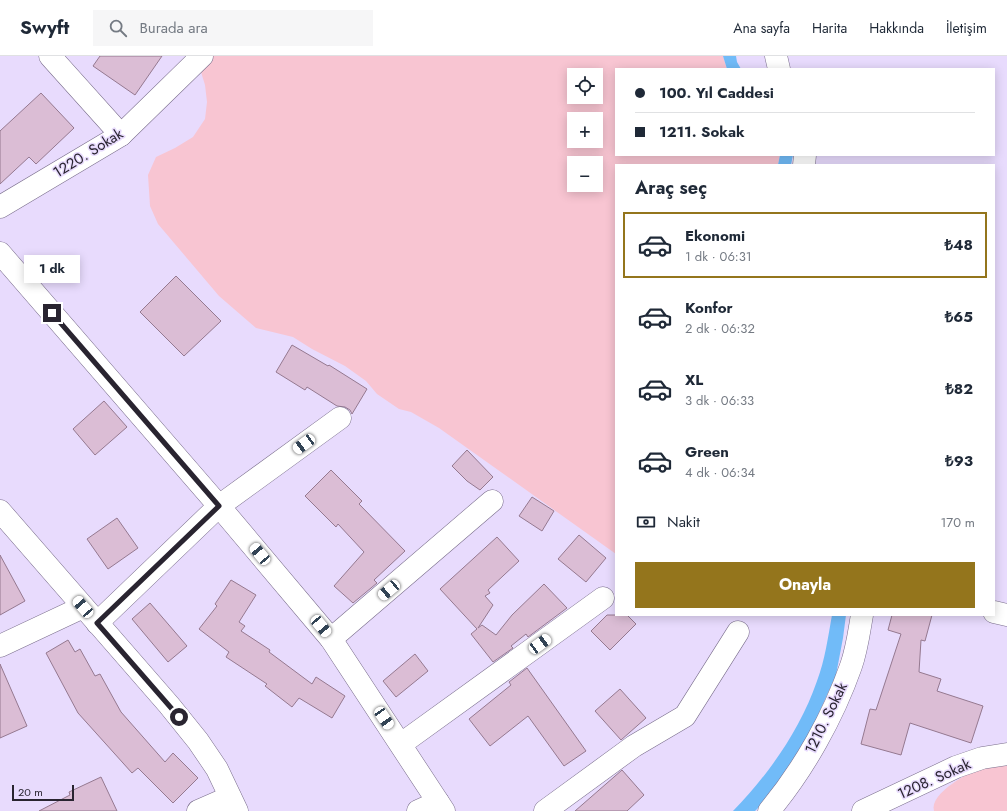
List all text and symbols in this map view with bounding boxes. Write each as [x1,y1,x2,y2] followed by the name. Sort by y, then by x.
[93,10,373,46] search box
[20,14,69,41] text: Swyft
[107,17,129,39] icon: search
[139,17,208,39] text: Burada ara
[733,18,790,38] text: Ana sayfa
[812,18,847,38] text: Harita
[869,18,924,38] text: Hakkında
[946,18,987,38] text: İletişim
[567,68,603,192] map controls
[567,68,603,104] button: locate
[659,82,774,104] text: 100. Yıl Caddesi
[567,112,603,148] button: +
[659,121,745,143] text: 1211. Sokak
[49,123,128,183] street label: 1220. Sokak
[567,156,603,192] button: −
[635,175,707,201] text: Araç seç
[685,225,745,247] text: Ekonomi
[637,227,673,263] icon: car
[945,234,973,256] text: ₺48
[685,247,752,266] text: 1 dk · 06:31
[24,255,80,283] callout: 1 dk
[39,259,65,278] text: 1 dk
[685,297,733,319] text: Konfor
[637,299,673,335] icon: car
[43,304,61,322] route end
[945,306,973,328] text: ₺65
[685,319,755,338] text: 2 dk · 06:32
[685,369,703,391] text: XL
[637,371,673,407] icon: car
[945,378,973,400] text: ₺82
[685,391,754,410] text: 3 dk · 06:33
[291,432,317,456] car
[685,441,729,463] text: Green
[637,443,673,479] icon: car
[945,450,973,472] text: ₺93
[685,463,755,482] text: 4 dk · 06:34
[635,511,657,533] icon: cash
[667,511,700,533] text: Nakit
[940,513,975,532] text: 170 m
[248,541,272,567] car
[635,562,975,608] button: Onayla
[376,578,402,602] car
[71,594,95,620] car
[309,613,333,639] car
[527,632,553,656] car
[799,678,853,757] street label: 1210. Sokak
[372,705,396,731] car
[170,708,188,726] route start
[894,753,975,805] street label: 1208. Sokak
[12,783,74,802] scale bar
[18,784,43,800] text: 20 m

